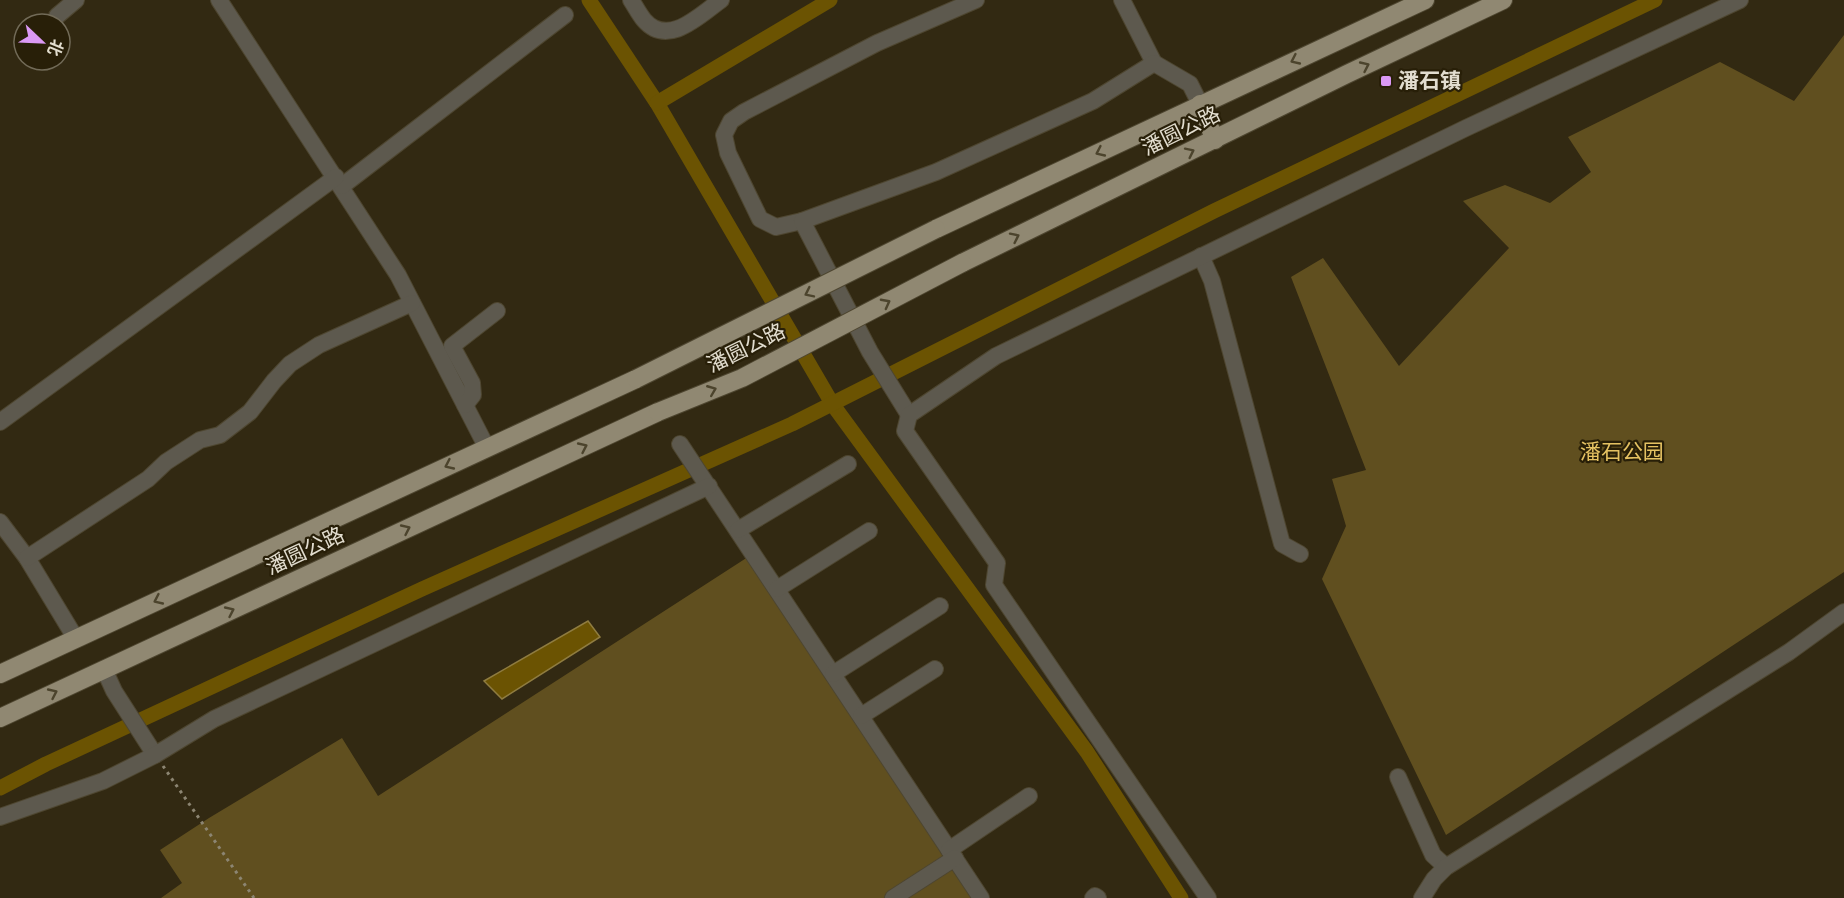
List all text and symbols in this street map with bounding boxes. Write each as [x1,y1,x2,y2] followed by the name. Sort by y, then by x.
[12,12,72,72] north arrow
[44,37,66,58] text: 北
[1291,53,1302,65] one-way arrow
[1358,61,1369,73] one-way arrow
[1398,70,1461,92] place label: 潘石镇
[1379,74,1393,88] marker: 潘石镇
[1138,103,1224,159] street label: 潘圆公路
[1095,144,1106,156] one-way arrow
[1184,148,1194,159] one-way arrow
[1008,233,1019,245] one-way arrow
[804,285,815,297] one-way arrow
[880,299,890,310] one-way arrow
[703,320,789,376] street label: 潘圆公路
[706,385,717,397] one-way arrow
[1580,441,1664,463] park label: 潘石公园
[577,442,588,454] one-way arrow
[445,458,456,470] one-way arrow
[262,523,348,579] street label: 潘圆公路
[400,524,411,536] one-way arrow
[153,593,164,605] one-way arrow
[223,606,234,618] one-way arrow
[46,689,57,701] one-way arrow

